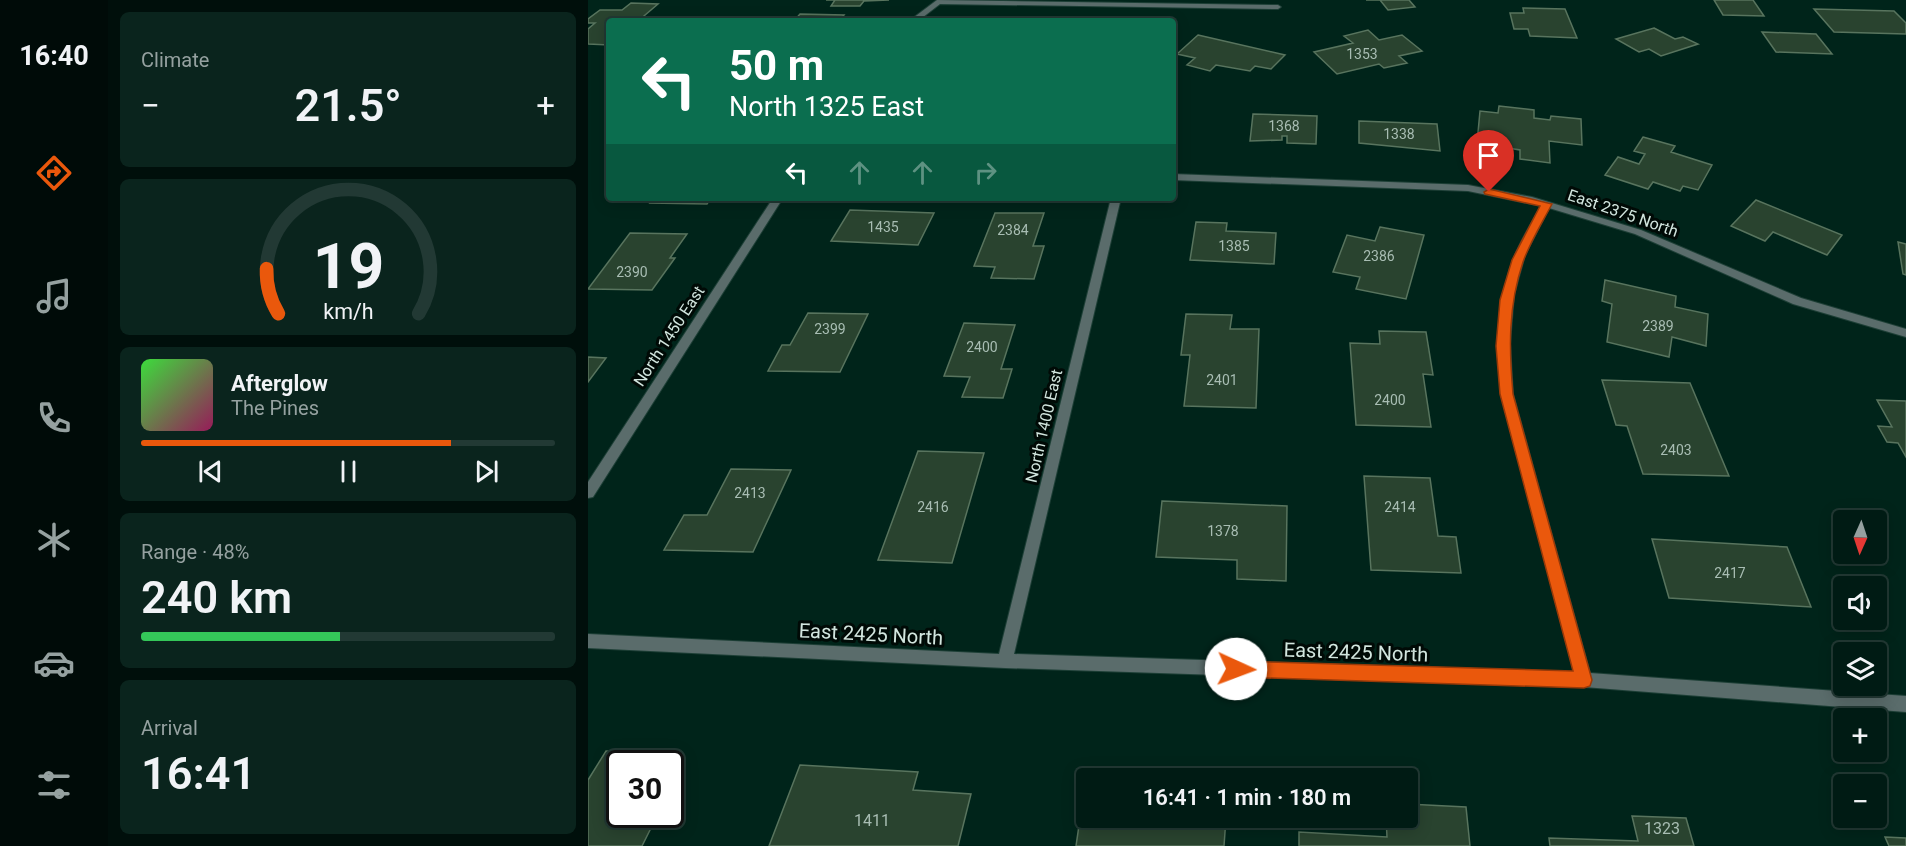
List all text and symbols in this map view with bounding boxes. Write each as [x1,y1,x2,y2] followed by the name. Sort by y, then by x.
[19,40,89,72] text: 16:40
[729,41,824,90] text: 50 m
[630,42,708,120] icon: left
[1346,46,1378,62] house number: 1353
[141,48,209,72] text: Climate
[294,79,402,132] text: 21.5°
[141,86,160,125] text: −
[536,86,555,125] text: +
[729,91,924,123] text: North 1325 East
[1268,118,1300,134] house number: 1368
[1383,126,1415,142] house number: 1338
[1463,130,1514,192] pin
[1472,139,1505,172] icon: arrive
[33,152,75,194] icon: directions
[780,156,813,189] icon: left
[843,156,876,189] icon: ahead
[906,156,939,189] icon: ahead
[969,156,1002,189] icon: right
[1565,185,1681,241] street label: East 2375 North
[867,219,899,235] house number: 1435
[997,222,1029,238] house number: 2384
[312,230,384,303] text: 19
[1218,238,1250,254] house number: 1385
[1363,248,1395,264] house number: 2386
[616,264,648,280] house number: 2390
[33,275,75,317] icon: music
[630,282,708,390] street label: North 1450 East
[323,299,373,324] text: km/h
[1642,318,1674,334] house number: 2389
[814,321,846,337] house number: 2399
[966,339,998,355] house number: 2400
[1022,368,1066,484] street label: North 1400 East
[231,371,328,396] text: Afterglow
[1206,372,1238,388] house number: 2401
[1374,392,1406,408] house number: 2400
[231,396,319,420] text: The Pines
[33,397,75,439] icon: phone
[1660,442,1692,458] house number: 2403
[194,455,227,488] icon: previous
[332,455,365,488] icon: pause
[470,455,503,488] icon: next
[734,485,766,501] house number: 2413
[917,499,949,515] house number: 2416
[1384,499,1416,515] house number: 2414
[1833,510,1887,564] north arrow
[1833,510,1887,828] map controls
[33,519,75,561] icon: climate
[1207,523,1239,539] house number: 1378
[141,540,249,564] text: Range · 48%
[1714,565,1746,581] house number: 2417
[141,571,292,624] text: 240 km
[1833,576,1887,630] button: sound
[798,618,944,650] street label: East 2425 North
[1204,637,1268,701] position arrow
[1283,637,1429,667] street label: East 2425 North
[33,642,75,684] icon: car
[1833,642,1887,696] button: layers
[1833,708,1887,762] button: +
[141,716,198,740] text: Arrival
[141,747,256,800] text: 16:41
[606,750,684,828] speed limit sign: 30
[33,764,75,806] icon: filters
[1833,774,1887,828] button: −
[1143,785,1351,810] text: 16:41 · 1 min · 180 m
[854,811,890,830] house number: 1411
[1644,819,1680,838] house number: 1323

